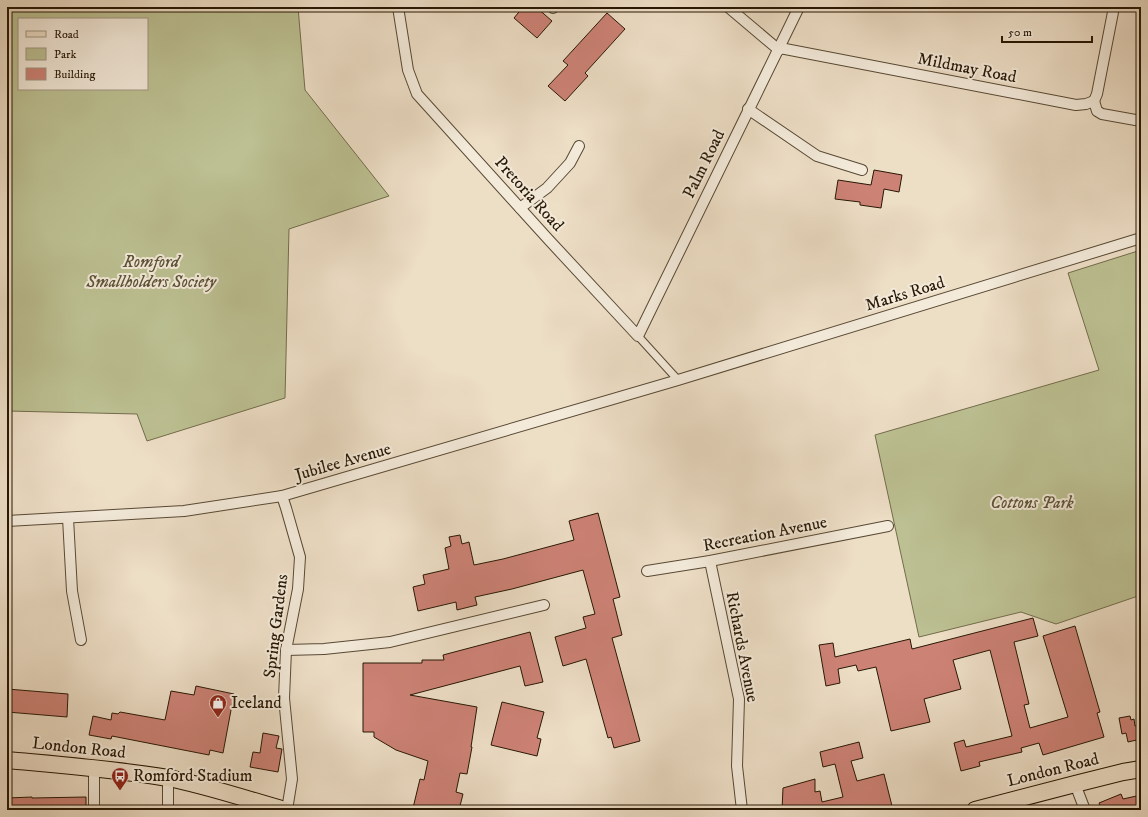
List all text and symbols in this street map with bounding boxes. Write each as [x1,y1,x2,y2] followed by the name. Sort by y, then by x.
[18,18,148,90] legend
[1002,18,1092,44] scale bar
[1008,25,1032,40] text: 50 m
[54,27,79,42] text: Road
[54,47,76,62] text: Park
[916,48,1019,88] street label: Mildmay Road
[54,67,95,82] text: Building
[678,126,730,202] street label: Palm Road
[489,152,569,237] street label: Pretoria Road
[85,251,217,293] park label: Romford Smallholders Society
[863,271,948,317] street label: Marks Road
[291,438,394,487] street label: Jubilee Avenue
[990,492,1075,514] park label: Cottons Park
[701,511,829,557] street label: Recreation Avenue
[259,573,293,679] street label: Spring Gardens
[720,590,764,704] street label: Richards Avenue
[231,692,282,714] place label: Iceland
[208,693,228,718] shop icon: Iceland
[31,732,127,764] street label: London Road
[1005,748,1102,792] street label: London Road
[133,765,253,787] place label: Romford Stadium
[110,766,130,791] bus stop icon: Romford Stadium

